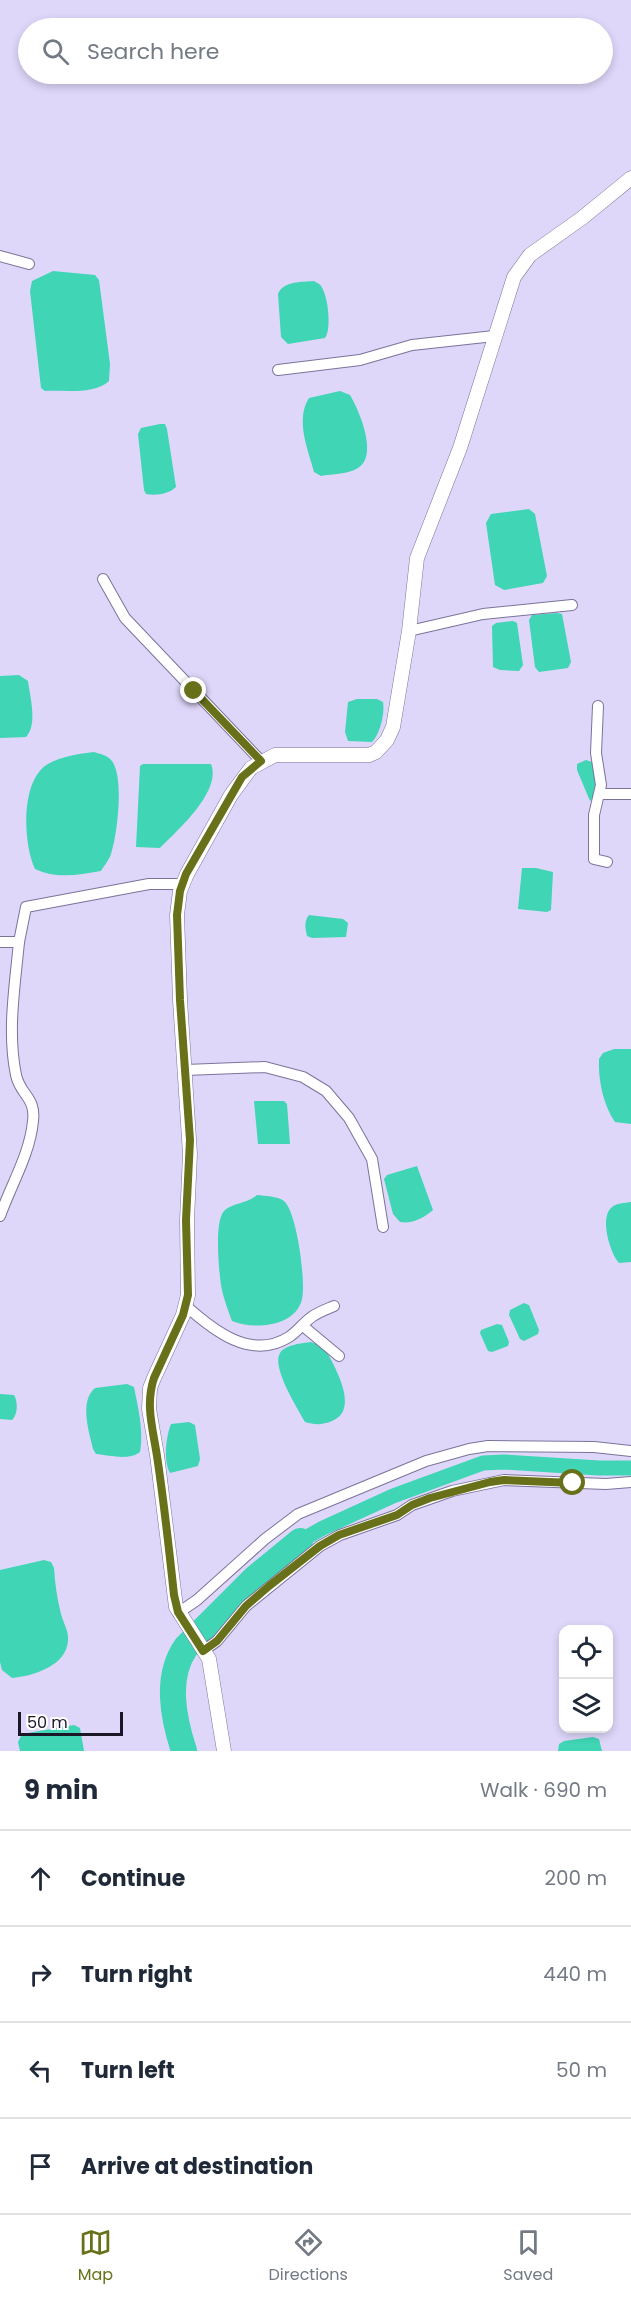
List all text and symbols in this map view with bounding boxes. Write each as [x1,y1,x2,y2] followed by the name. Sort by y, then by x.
[18,18,613,84] search box
[39,35,72,68] icon: search
[87,36,220,67] text: Search here
[180,677,206,703] route end
[559,1469,585,1495] route start
[559,1625,613,1733] map controls
[559,1625,613,1679] button: locate
[559,1679,613,1733] button: layers
[18,1709,123,1736] scale bar
[27,1711,68,1734] text: 50 m
[24,1772,98,1808] text: 9 min
[480,1776,607,1804] text: Walk · 690 m
[24,1862,57,1895] icon: ahead
[81,1863,185,1894] text: Continue
[544,1864,607,1892] text: 200 m
[24,1958,57,1991] icon: right
[81,1959,192,1990] text: Turn right
[543,1960,607,1988] text: 440 m
[24,2054,57,2087] icon: left
[81,2055,175,2086] text: Turn left
[556,2056,607,2084] text: 50 m
[24,2150,57,2183] icon: arrive
[81,2151,313,2182] text: Arrive at destination
[78,2226,113,2287] tab: Map
[269,2226,348,2287] tab: Directions
[503,2226,553,2287] tab: Saved

